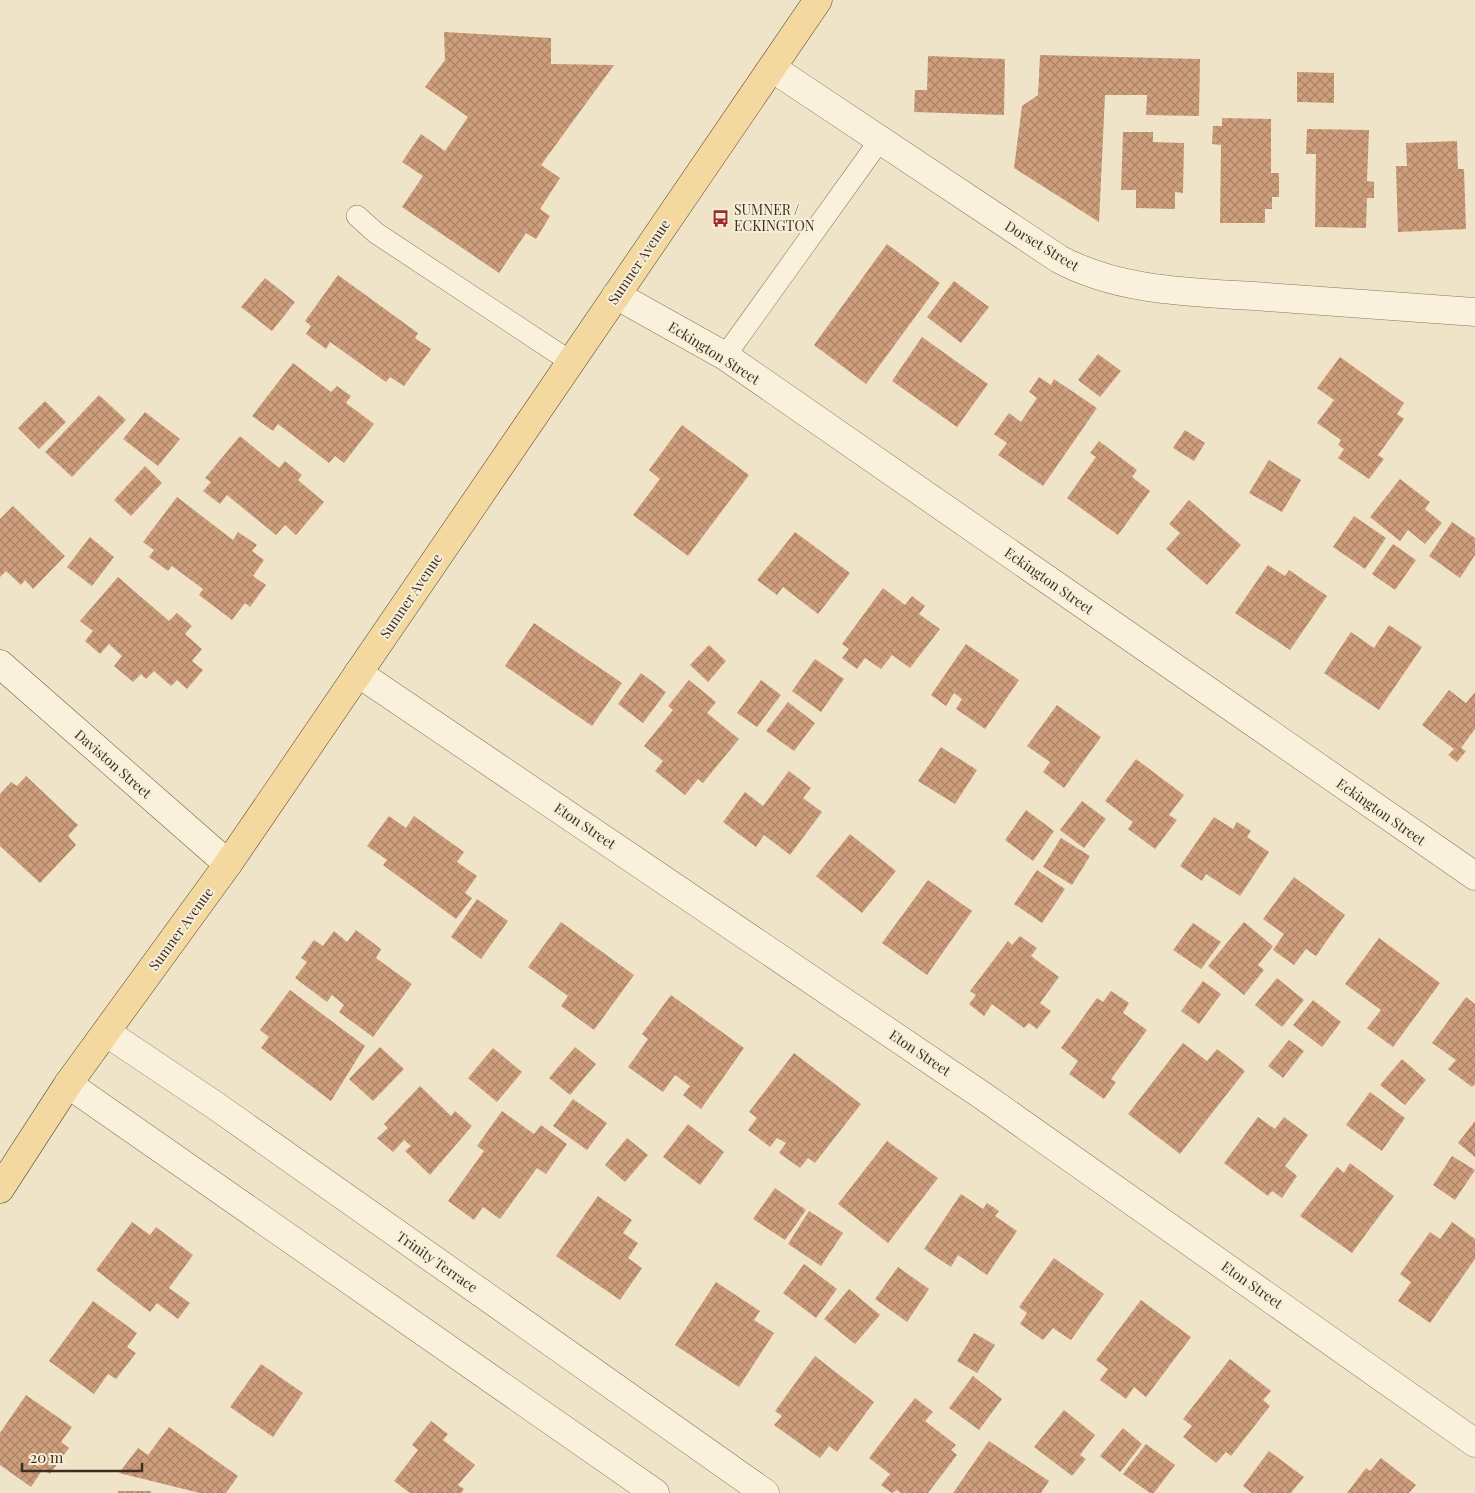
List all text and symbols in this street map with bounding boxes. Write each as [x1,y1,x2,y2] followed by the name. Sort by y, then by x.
[734,200,815,235] place label: SUMNER / ECKINGTON
[710,208,730,228] bus stop icon: SUMNER / ECKINGTON
[603,215,674,308] street label: Sumner Avenue
[1002,216,1084,276] street label: Dorset Street
[665,317,765,389] street label: Eckington Street
[1001,543,1099,619] street label: Eckington Street
[375,549,446,642] street label: Sumner Avenue
[71,725,157,803] street label: Daviston Street
[1333,774,1431,850] street label: Eckington Street
[551,798,621,854] street label: Eton Street
[144,883,217,974] street label: Sumner Avenue
[886,1025,956,1081] street label: Eton Street
[393,1227,482,1297] street label: Trinity Terrace
[1218,1257,1287,1313] street label: Eton Street
[22,1440,142,1472] scale bar
[30,1447,64,1467] text: 20 m

